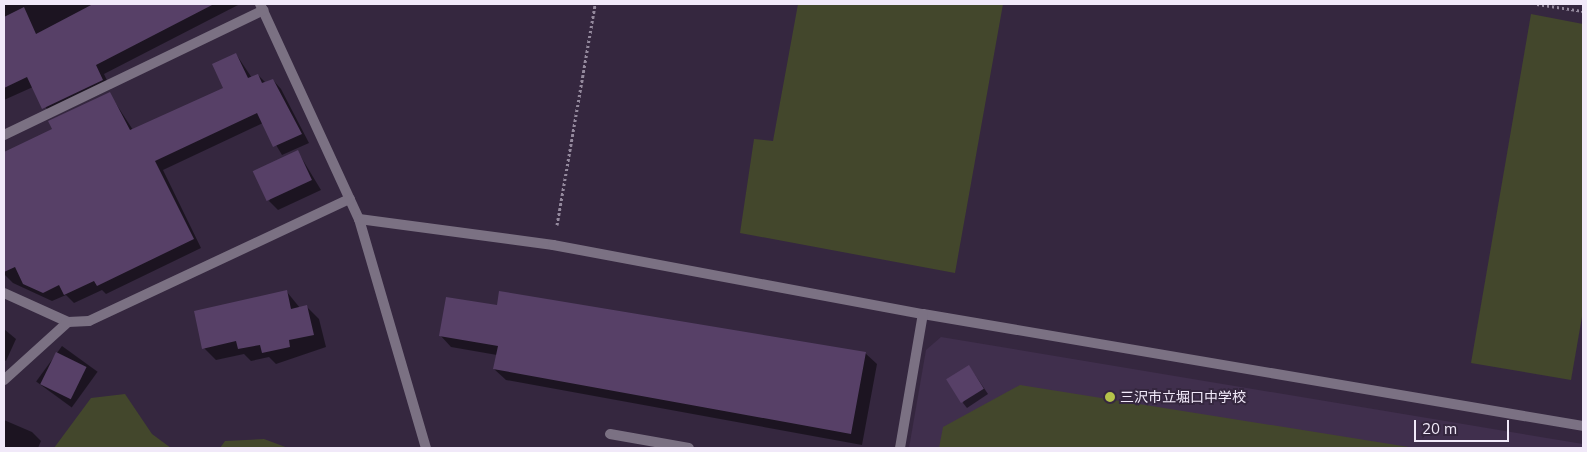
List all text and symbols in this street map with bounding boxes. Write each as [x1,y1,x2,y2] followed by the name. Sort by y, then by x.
[1120,389,1246,405] place label: 三沢市立堀口中学校
[1104,391,1116,403] marker: 三沢市立堀口中学校
[1417,410,1512,442] scale bar
[1422,419,1457,438] text: 20 m

